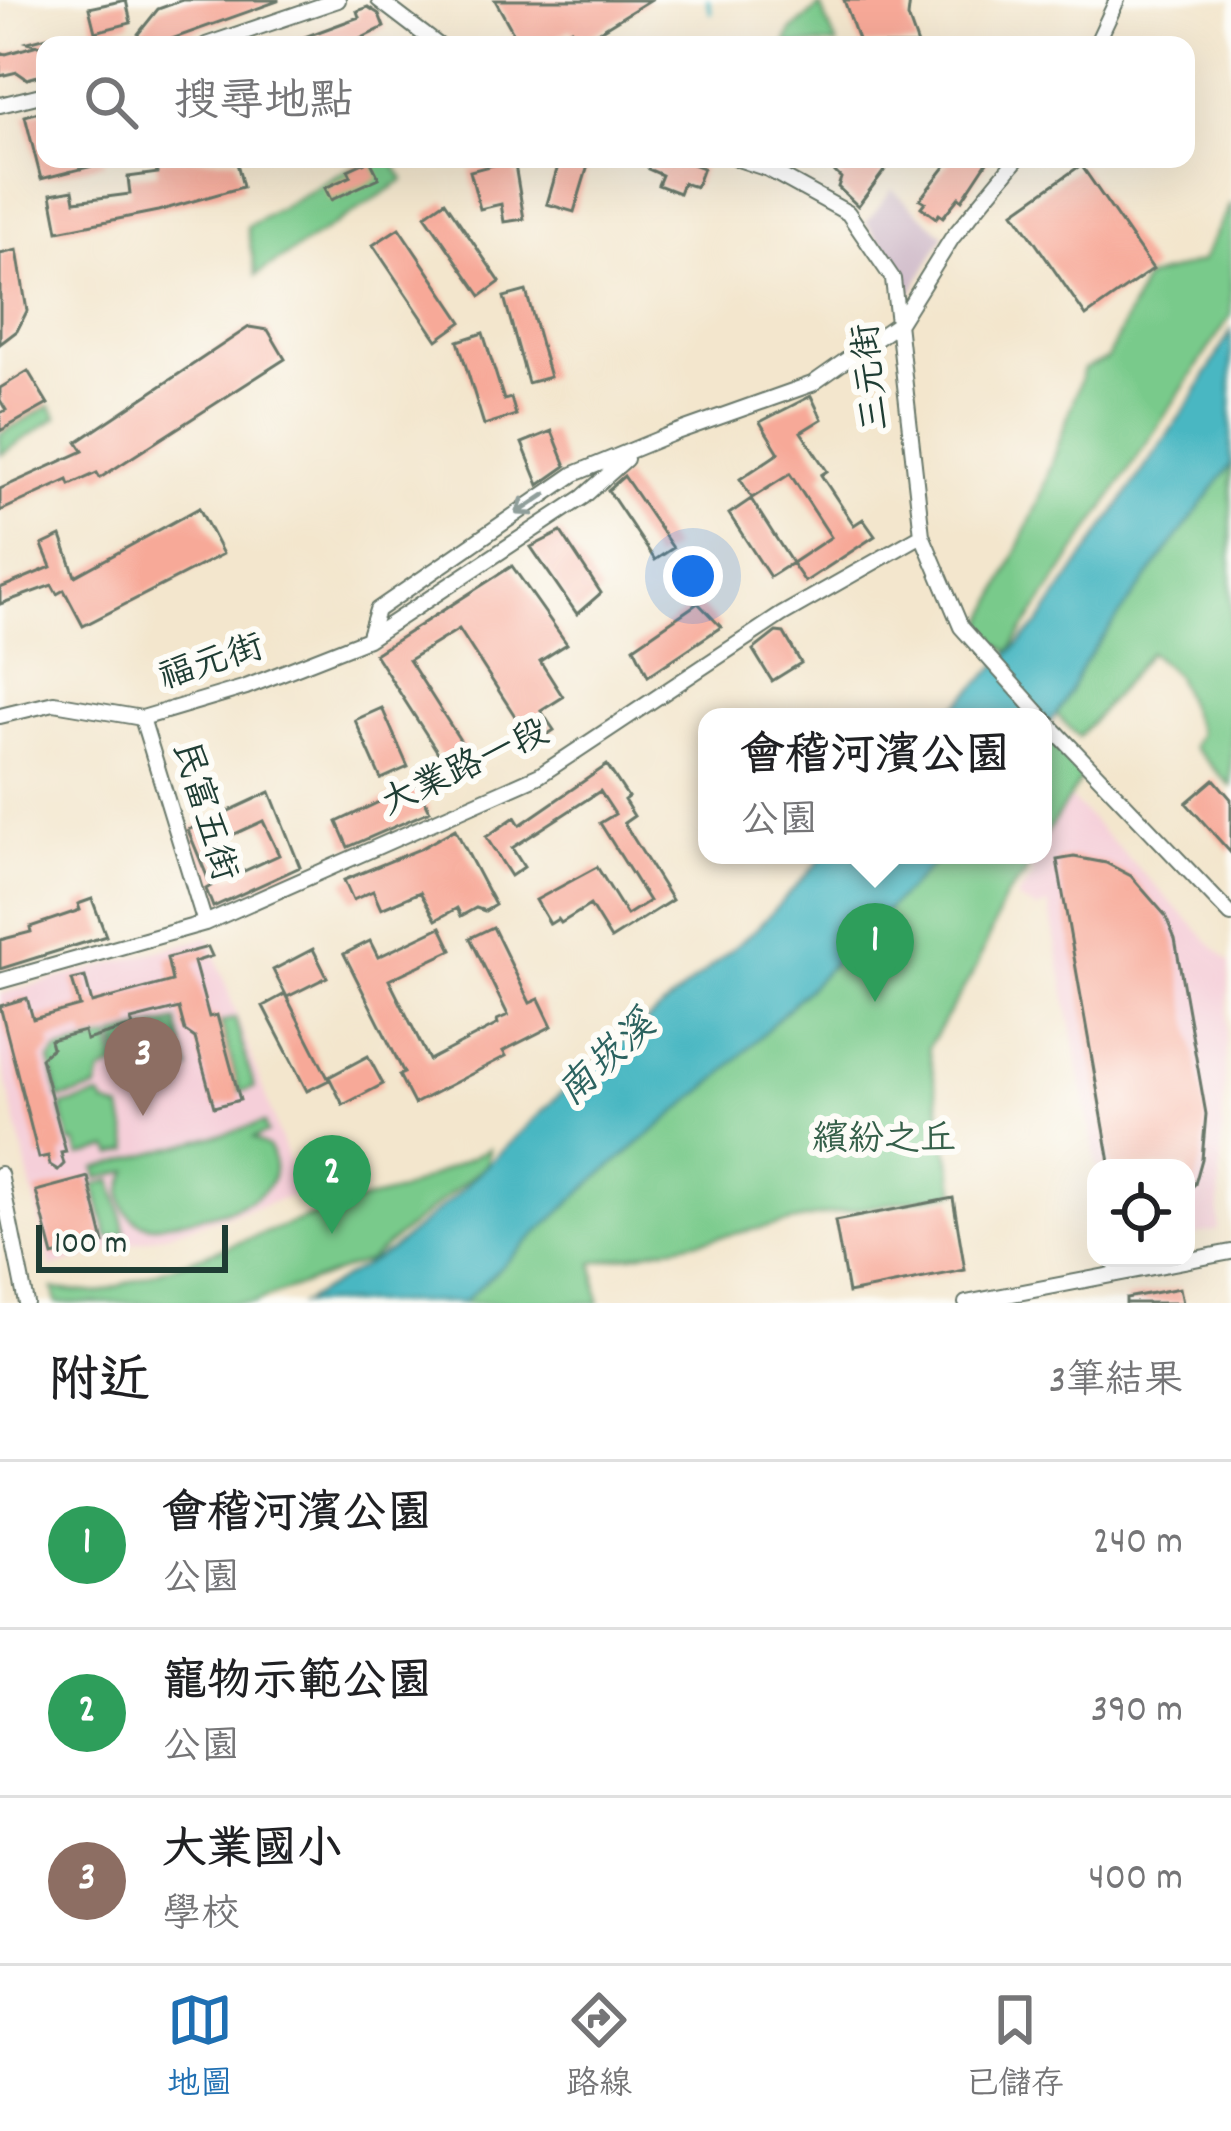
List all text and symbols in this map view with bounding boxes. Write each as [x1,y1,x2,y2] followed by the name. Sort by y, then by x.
[36,36,1195,168] search box
[78,69,144,135] icon: search
[174,73,354,137] text: 搜尋地點
[842,321,906,433] street label: 三元街
[515,491,548,516] one-way arrow
[663,546,723,606] your location
[153,624,271,706] street label: 福元街
[373,708,559,832] street label: 大業路一段
[698,708,1052,864] popup
[740,727,1010,791] text: 會稽河濱公園
[156,736,248,888] street label: 民富五街
[740,796,818,851] text: 公園
[836,903,914,1002] pin: 1
[547,1000,672,1121] water label: 南崁溪
[104,1017,182,1116] pin: 3
[812,1116,956,1168] park label: 繽紛之丘
[293,1135,371,1234] pin: 2
[1087,1159,1195,1267] map controls
[1087,1159,1195,1267] button: locate
[36,1219,228,1272] scale bar
[54,1222,127,1269] text: 100 m
[48,1349,150,1421] text: 附近
[1049,1356,1183,1411] text: 3筆結果
[162,1485,432,1549] text: 會稽河濱公園
[83,1517,91,1572] text: 1
[1093,1517,1183,1572] text: 240 m
[162,1554,240,1609] text: 公園
[162,1653,432,1717] text: 寵物示範公園
[78,1685,96,1740] text: 2
[1091,1685,1183,1740] text: 390 m
[162,1722,240,1777] text: 公園
[162,1821,342,1885] text: 大業國小
[78,1853,96,1908] text: 3
[1089,1853,1183,1908] text: 400 m
[162,1890,240,1945] text: 學校
[167,1987,233,2110] tab: 地圖
[566,1987,632,2110] tab: 路線
[965,1987,1064,2110] tab: 已儲存

